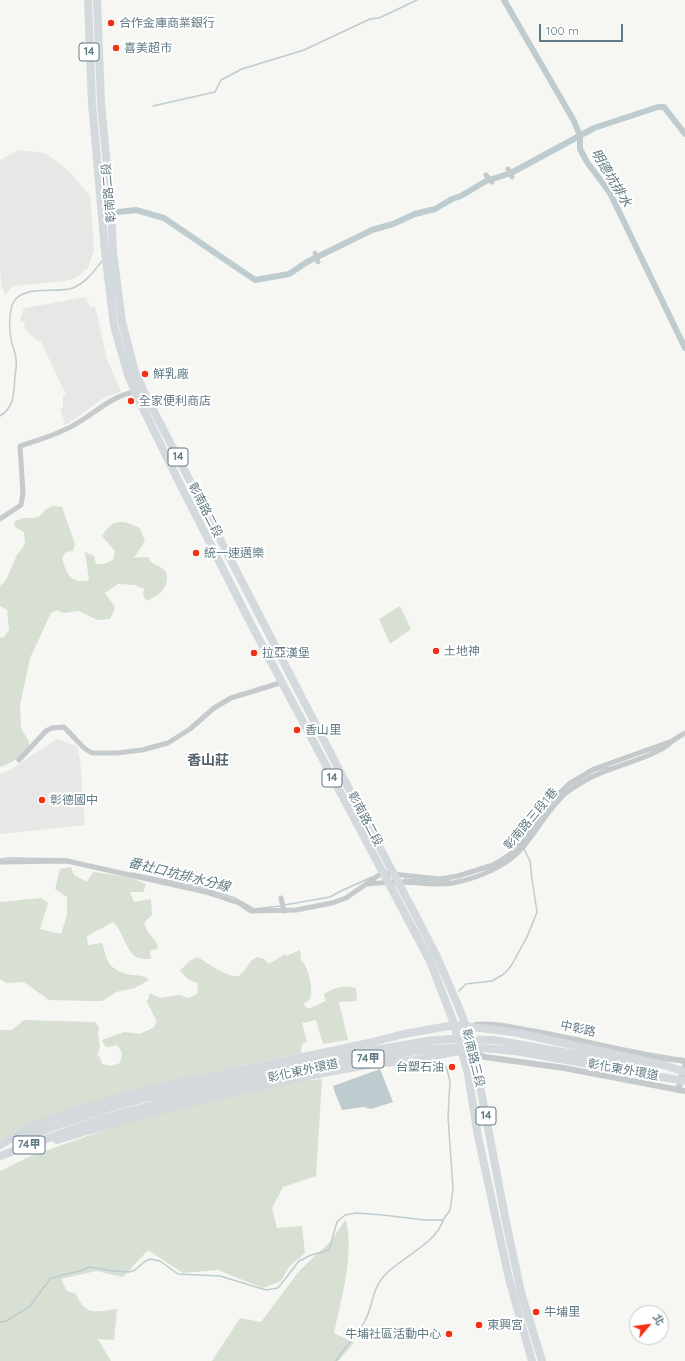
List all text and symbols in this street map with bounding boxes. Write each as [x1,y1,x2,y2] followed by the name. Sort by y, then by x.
[119,16,215,30] place label: 合作金庫商業銀行
[541,16,625,42] scale bar
[106,18,116,28] marker: 合作金庫商業銀行
[546,23,579,38] text: 100 m
[124,41,172,55] place label: 喜美超市
[79,43,99,61] road number: 14
[111,43,121,53] marker: 喜美超市
[588,146,634,210] water label: 明德坑排水
[99,162,119,224] street label: 彰南路二段
[153,367,189,381] place label: 鮮乳廠
[140,369,150,379] marker: 鮮乳廠
[139,394,211,408] place label: 全家便利商店
[126,396,136,406] marker: 全家便利商店
[168,448,188,466] road number: 14
[185,480,225,540] street label: 彰南路二段
[204,546,264,560] place label: 統一速邁樂
[191,548,201,558] marker: 統一速邁樂
[444,644,480,658] place label: 土地神
[262,646,310,660] place label: 拉亞漢堡
[431,646,441,656] marker: 土地神
[249,648,259,658] marker: 拉亞漢堡
[305,723,341,737] place label: 香山里
[292,725,302,735] marker: 香山里
[187,753,229,769] district label: 香山莊
[322,769,342,787] road number: 14
[501,785,561,853] street label: 彰南路三段1巷
[345,789,385,849] street label: 彰南路二段
[50,793,98,807] place label: 彰德國中
[37,795,47,805] marker: 彰德國中
[127,855,231,895] water label: 番社口坑排水分線
[559,1018,597,1040] street label: 中彰路
[459,1027,487,1089] street label: 彰南路三段
[352,1050,384,1068] road number: 74甲
[266,1056,340,1086] street label: 彰化東外環道
[586,1057,660,1083] street label: 彰化東外環道
[396,1060,444,1074] place label: 台塑石油
[447,1062,457,1072] marker: 台塑石油
[476,1107,496,1125] road number: 14
[13,1136,45,1154] road number: 74甲
[544,1305,580,1319] place label: 牛埔里
[629,1305,669,1345] north arrow
[531,1307,541,1317] marker: 牛埔里
[650,1311,667,1328] text: 北
[487,1318,523,1332] place label: 東興宮
[474,1320,484,1330] marker: 東興宮
[345,1327,441,1341] place label: 牛埔社區活動中心
[444,1329,454,1339] marker: 牛埔社區活動中心

